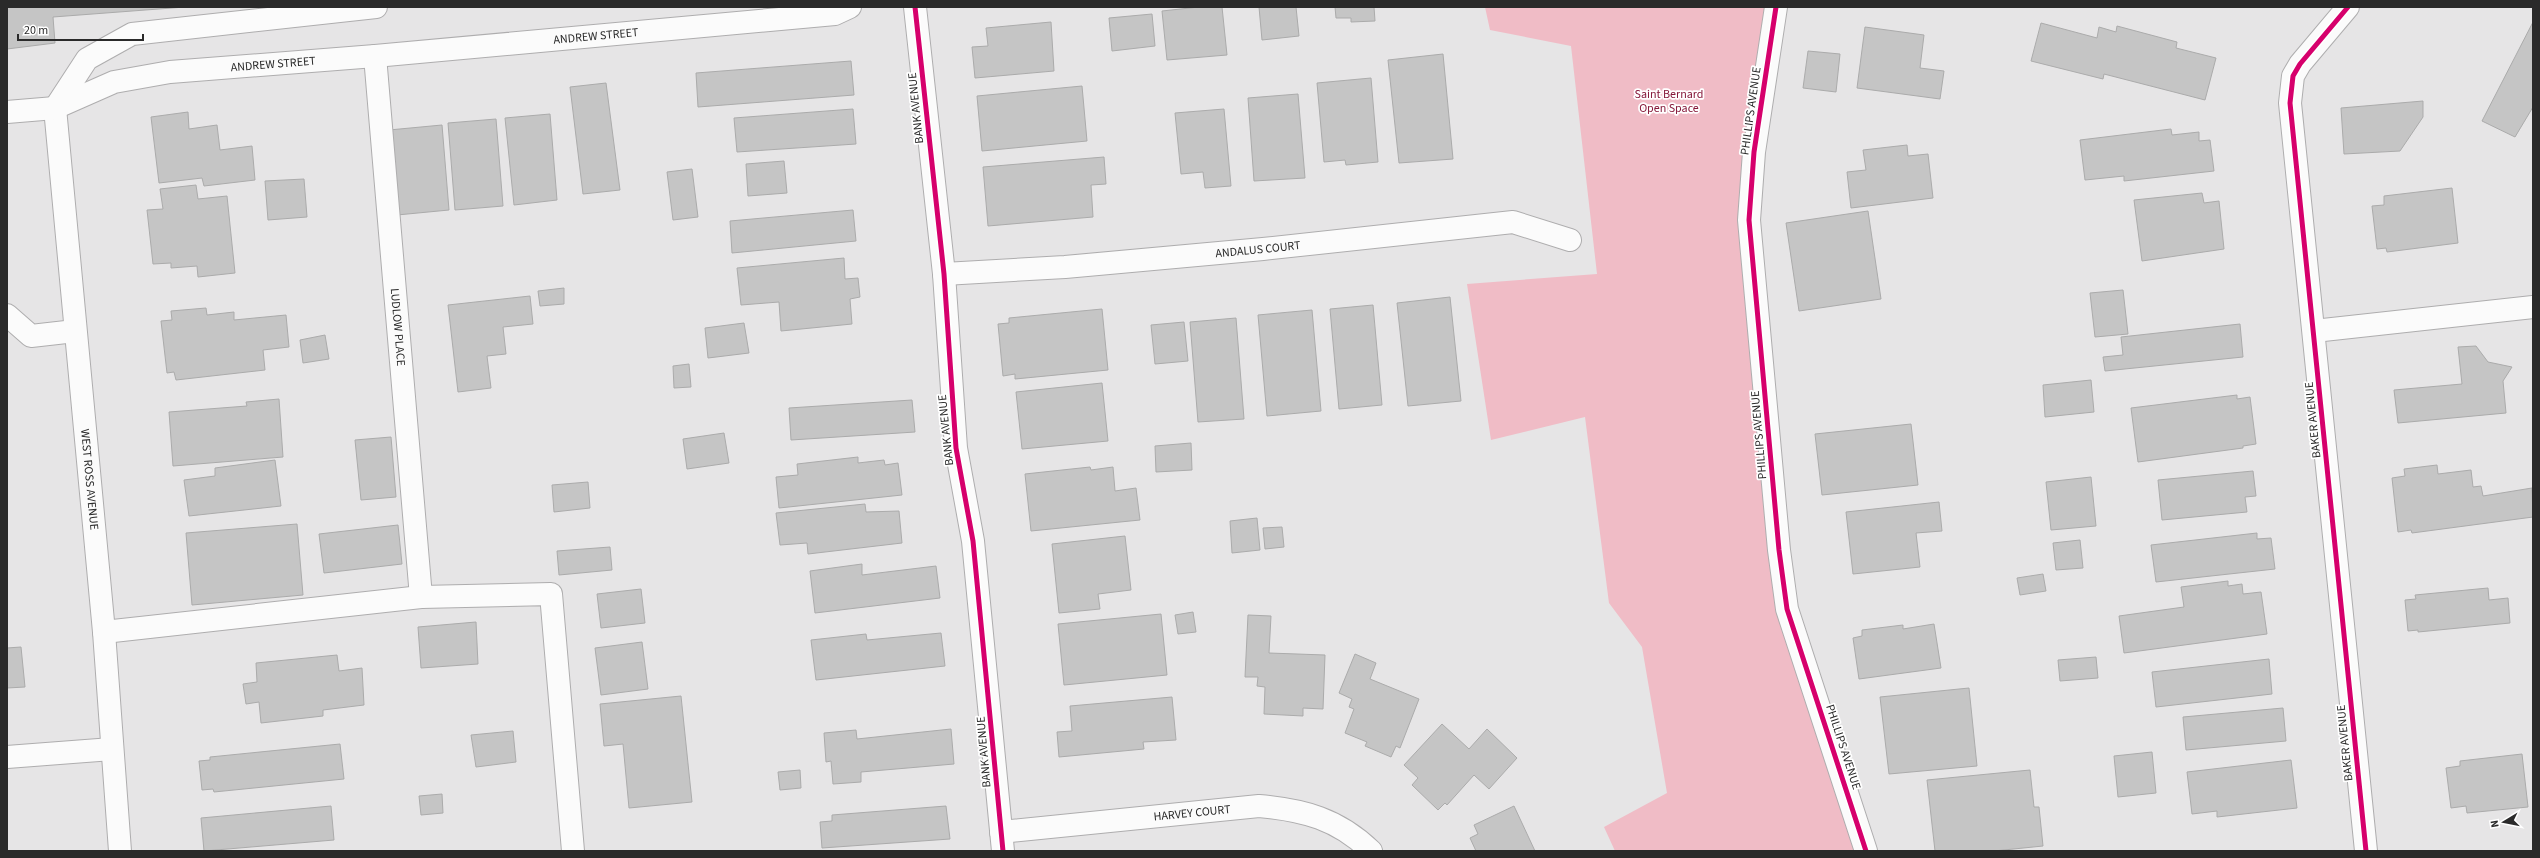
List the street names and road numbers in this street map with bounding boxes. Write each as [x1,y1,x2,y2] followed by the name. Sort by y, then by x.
[553,23,640,48] street label: ANDREW STREET
[230,52,317,76] street label: ANDREW STREET
[1736,66,1766,156] street label: PHILLIPS AVENUE
[904,72,928,144] street label: BANK AVENUE
[1215,236,1302,262] street label: ANDALUS COURT
[386,287,410,367] street label: LUDLOW PLACE
[2301,381,2325,459] street label: BAKER AVENUE
[1747,390,1771,480] street label: PHILLIPS AVENUE
[934,394,958,466] street label: BANK AVENUE
[77,428,103,531] street label: WEST ROSS AVENUE
[1821,702,1865,792] street label: PHILLIPS AVENUE
[2333,704,2357,782] street label: BAKER AVENUE
[972,716,996,788] street label: BANK AVENUE
[1153,800,1232,825] street label: HARVEY COURT

